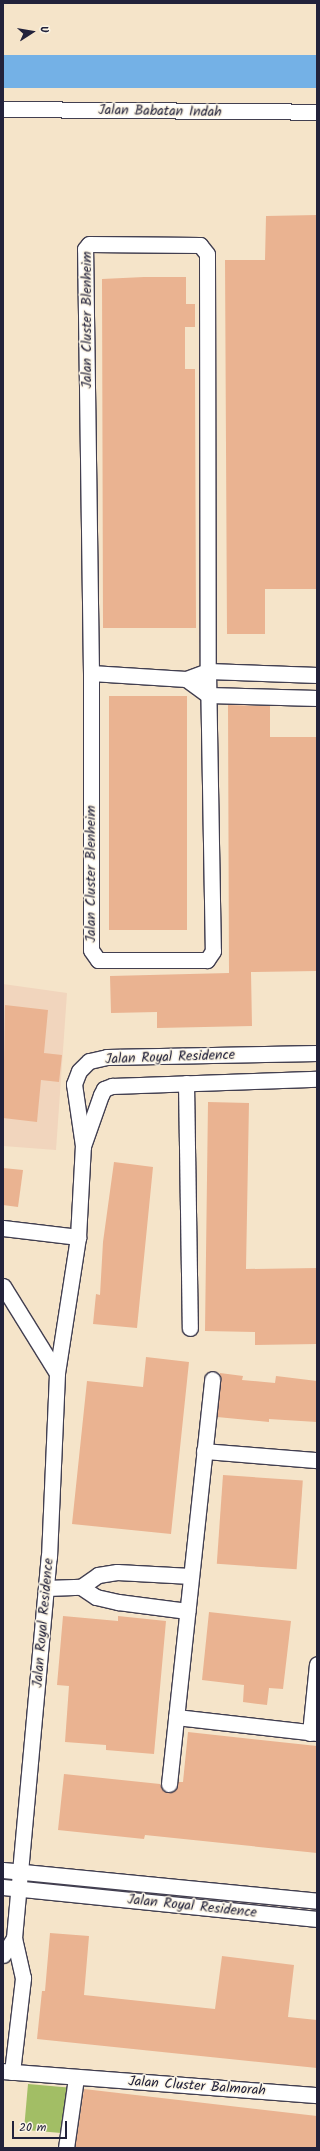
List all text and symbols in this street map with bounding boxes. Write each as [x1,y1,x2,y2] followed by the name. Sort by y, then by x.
[12,12,52,52] north arrow
[34,24,53,35] text: U
[98,102,222,120] street label: Jalan Babatan Indah
[79,251,95,389] street label: Jalan Cluster Blenheim
[83,805,99,943] street label: Jalan Cluster Blenheim
[105,1046,235,1068] street label: Jalan Royal Residence
[29,1558,57,1688] street label: Jalan Royal Residence
[127,1891,257,1921] street label: Jalan Royal Residence
[128,2073,266,2099] street label: Jalan Cluster Balmorah
[14,2113,69,2139] scale bar
[19,2118,46,2137] text: 20 m

